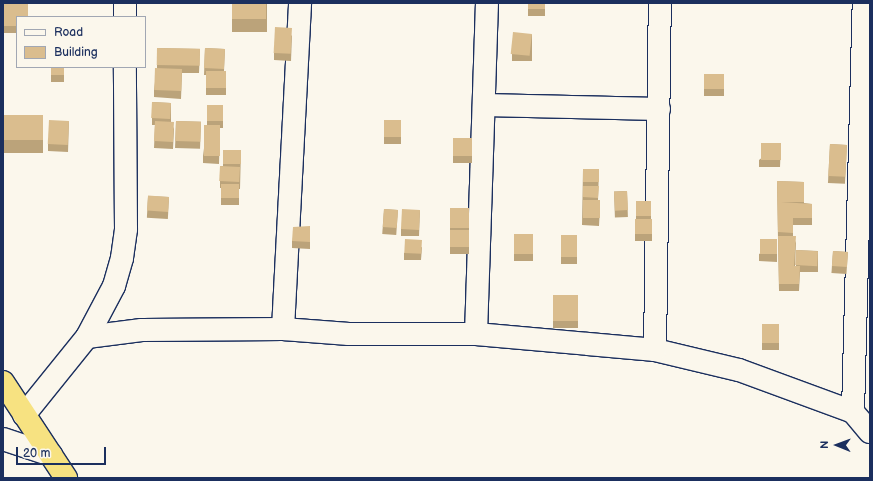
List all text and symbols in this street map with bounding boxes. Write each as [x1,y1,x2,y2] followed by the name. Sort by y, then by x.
[16,16,146,68] legend
[54,25,83,40] text: Road
[54,45,98,60] text: Building
[817,425,857,465] north arrow
[18,439,108,465] scale bar
[818,441,831,449] text: N
[23,446,50,461] text: 20 m

